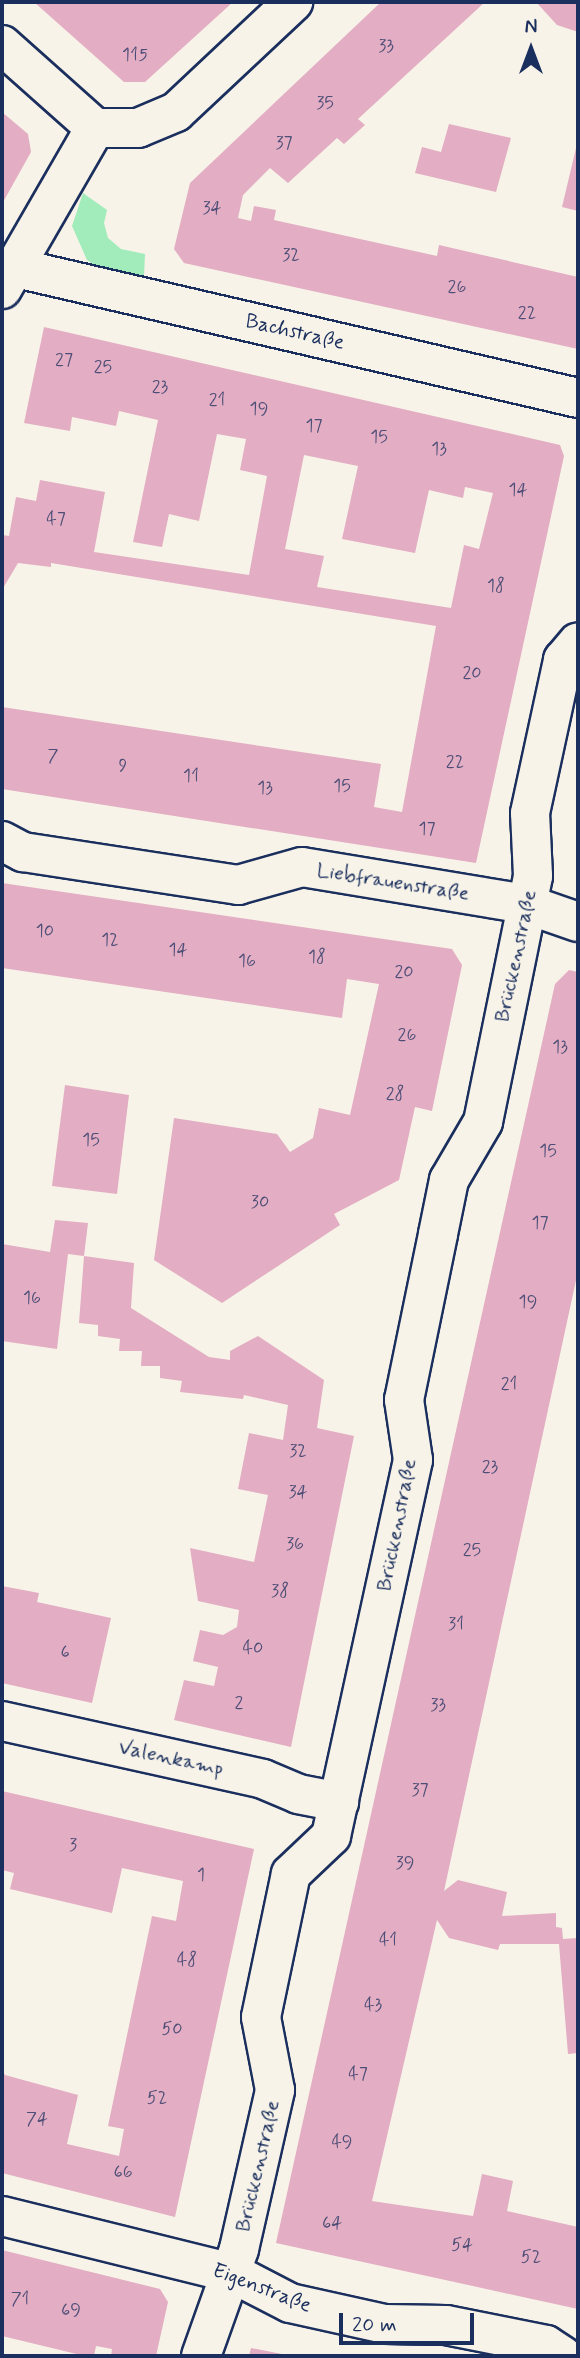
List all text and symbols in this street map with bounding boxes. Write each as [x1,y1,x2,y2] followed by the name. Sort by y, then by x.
[496,14,566,84] north arrow
[525,15,537,40] text: N
[378,35,394,57] house number: 33
[122,44,148,66] house number: 115
[316,92,334,114] house number: 35
[275,132,293,154] house number: 37
[202,197,222,219] house number: 34
[282,244,300,266] house number: 32
[448,276,466,298] house number: 26
[518,302,536,324] house number: 22
[243,308,347,356] street label: Bachstraße
[55,349,73,371] house number: 27
[94,356,112,378] house number: 25
[152,376,168,398] house number: 23
[209,389,225,411] house number: 21
[250,398,268,420] house number: 19
[305,415,323,437] house number: 17
[370,426,388,448] house number: 15
[431,438,447,460] house number: 13
[509,479,527,501] house number: 14
[46,508,66,530] house number: 47
[487,575,505,597] house number: 18
[462,662,482,684] house number: 20
[48,745,58,767] house number: 7
[446,751,464,773] house number: 22
[119,755,127,777] house number: 9
[183,765,199,787] house number: 11
[333,775,351,797] house number: 15
[257,777,273,799] house number: 13
[418,818,436,840] house number: 17
[315,858,471,906] street label: Liebfrauenstraße
[490,888,542,1024] street label: Brückenstraße
[36,920,54,942] house number: 10
[101,929,119,951] house number: 12
[169,939,187,961] house number: 14
[308,946,326,968] house number: 18
[238,950,256,972] house number: 16
[394,961,414,983] house number: 20
[398,1024,416,1046] house number: 26
[552,1036,568,1058] house number: 13
[386,1083,404,1105] house number: 28
[82,1129,100,1151] house number: 15
[539,1140,557,1162] house number: 15
[251,1191,269,1213] house number: 30
[531,1212,549,1234] house number: 17
[23,1287,41,1309] house number: 16
[519,1291,537,1313] house number: 19
[501,1373,517,1395] house number: 21
[289,1440,307,1462] house number: 32
[482,1456,498,1478] house number: 23
[372,1457,422,1593] street label: Brückenstraße
[288,1481,308,1503] house number: 34
[286,1533,304,1555] house number: 36
[463,1539,481,1561] house number: 25
[271,1580,289,1602] house number: 38
[448,1613,464,1635] house number: 31
[243,1637,263,1659] house number: 40
[60,1641,70,1663] house number: 6
[235,1692,243,1714] house number: 2
[430,1694,446,1716] house number: 33
[116,1735,226,1781] street label: Valenkamp
[411,1779,429,1801] house number: 37
[69,1834,77,1856] house number: 3
[396,1852,414,1874] house number: 39
[197,1864,205,1886] house number: 1
[379,1929,397,1951] house number: 41
[177,1949,197,1971] house number: 48
[364,1994,382,2016] house number: 43
[161,2018,183,2040] house number: 50
[348,2063,368,2085] house number: 47
[147,2087,167,2109] house number: 52
[231,2098,285,2234] street label: Brückenstraße
[26,2108,48,2130] house number: 74
[331,2131,353,2153] house number: 49
[113,2161,133,2183] house number: 66
[322,2212,342,2234] house number: 64
[451,2234,473,2256] house number: 54
[521,2246,541,2268] house number: 52
[209,2258,315,2318] street label: Eigenstraße
[11,2288,29,2310] house number: 71
[342,2298,477,2342] scale bar
[61,2299,81,2321] house number: 69
[352,2311,397,2339] text: 20 m

